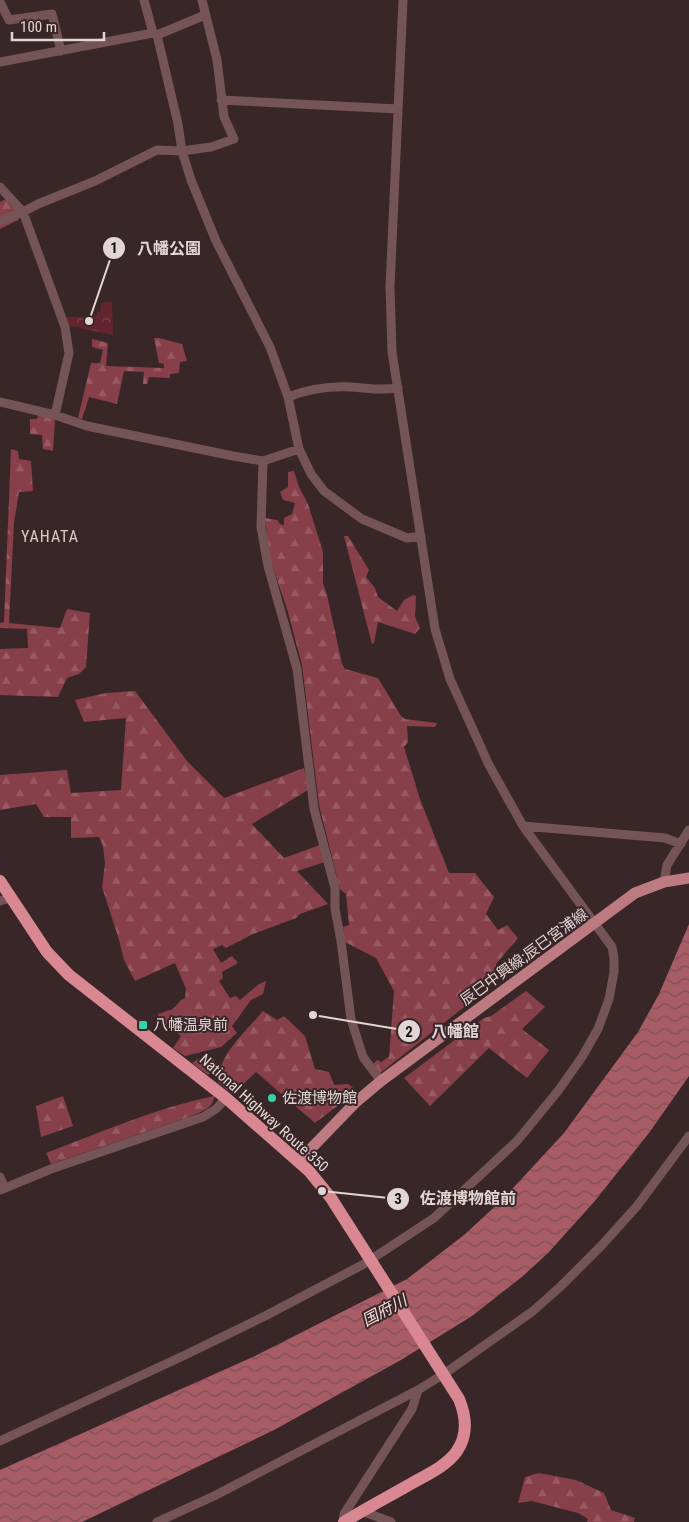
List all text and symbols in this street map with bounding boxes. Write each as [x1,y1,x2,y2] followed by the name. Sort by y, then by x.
[12,10,105,42] scale bar
[20,18,57,36] text: 100 m
[102,232,211,263] callout: 八幡公園
[110,239,118,257] text: 1
[137,239,201,258] text: 八幡公園
[21,527,79,546] district label: YAHATA
[457,905,591,1009] street label: 辰巳中興線;辰巳宮浦線
[153,1016,228,1034] place label: 八幡温泉前
[396,1016,489,1047] callout: 八幡館
[137,1019,149,1031] marker: 八幡温泉前
[431,1022,479,1041] text: 八幡館
[405,1023,413,1041] text: 2
[196,1050,332,1176] street label: National Highway Route 350
[282,1089,357,1107] place label: 佐渡博物館
[266,1092,278,1104] marker: 佐渡博物館
[385,1183,526,1214] callout: 佐渡博物館前
[419,1189,516,1208] text: 佐渡博物館前
[394,1190,402,1208] text: 3
[359,1290,412,1330] water label: 国府川

